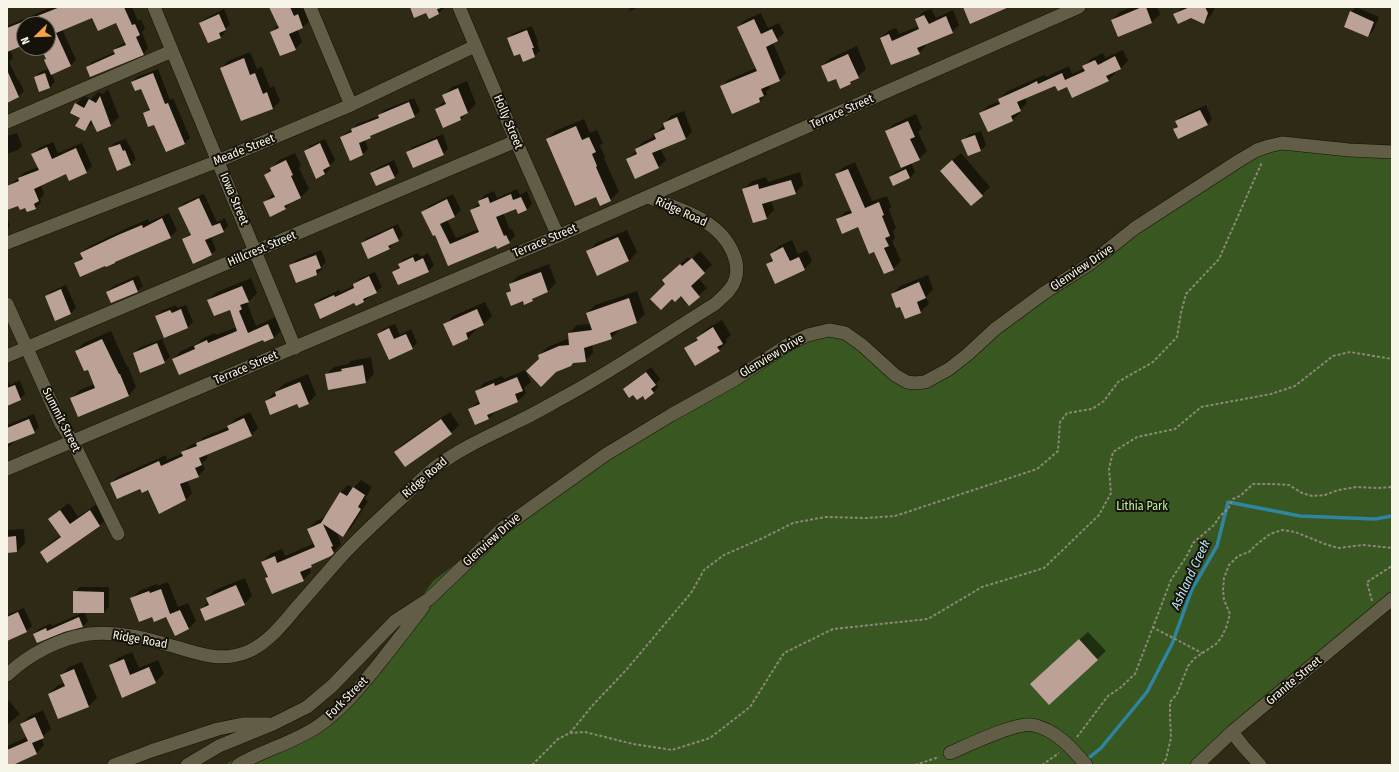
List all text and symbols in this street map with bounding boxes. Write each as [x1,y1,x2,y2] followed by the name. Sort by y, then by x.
[16,16,56,56] north arrow
[18,35,33,46] text: N
[808,92,876,132] street label: Terrace Street
[490,93,526,151] street label: Holly Street
[211,131,277,169] street label: Meade Street
[217,171,251,227] street label: Iowa Street
[653,194,709,230] street label: Ridge Road
[511,221,579,261] street label: Terrace Street
[226,228,298,270] street label: Hillcrest Street
[1048,242,1116,294] street label: Glenview Drive
[737,331,807,381] street label: Glenview Drive
[212,348,280,388] street label: Terrace Street
[39,386,83,454] street label: Summit Street
[399,455,451,501] street label: Ridge Road
[1116,500,1168,514] park label: Lithia Park
[460,510,524,570] street label: Glenview Drive
[1168,538,1214,612] water label: Ashland Creek
[112,628,168,652] street label: Ridge Road
[1263,654,1325,708] street label: Granite Street
[323,674,371,722] street label: Fork Street

